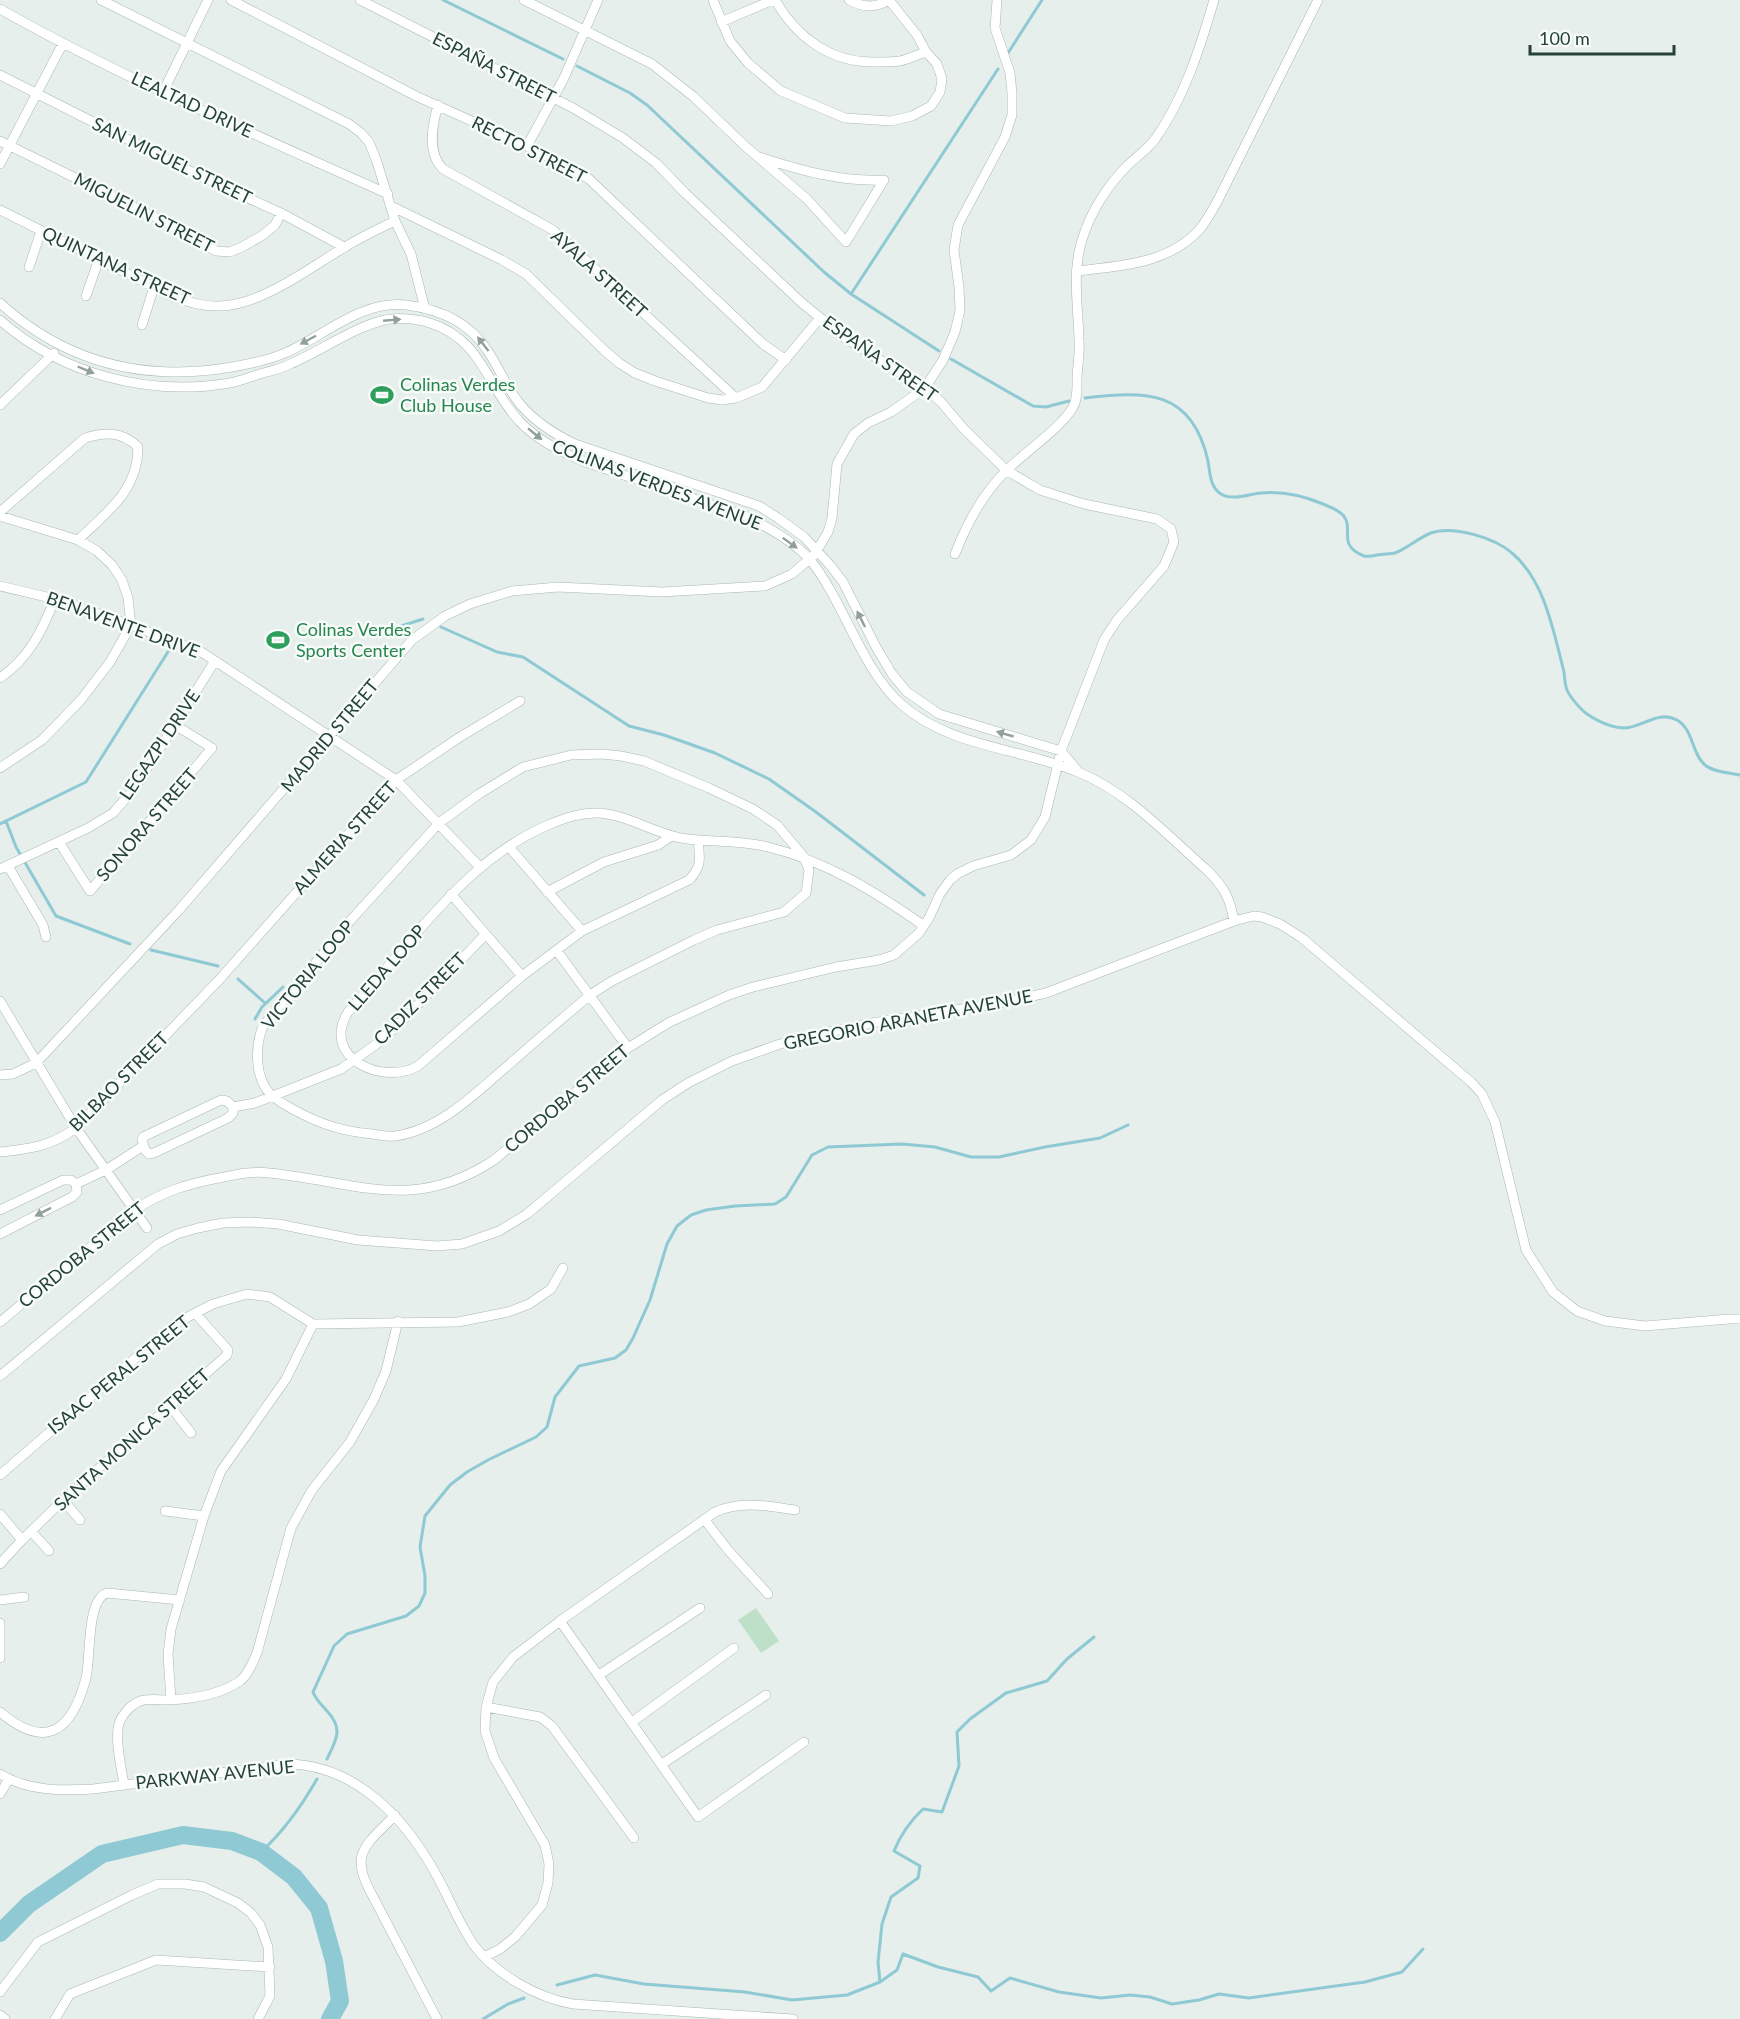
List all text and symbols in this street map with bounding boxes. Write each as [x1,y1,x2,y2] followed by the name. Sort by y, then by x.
[1530,18,1674,56] scale bar
[429,27,560,108] street label: ESPAÑA STREET
[1539,27,1590,49] text: 100 m
[128,66,257,142] street label: LEALTAD DRIVE
[469,111,591,188] street label: RECTO STREET
[89,112,256,209] street label: SAN MIGUEL STREET
[71,167,219,257] street label: MIGUELIN STREET
[39,221,194,309] street label: QUINTANA STREET
[547,224,652,322] street label: AYALA STREET
[819,310,943,406] street label: ESPAÑA STREET
[383,315,402,325] one-way arrow
[299,335,316,345] one-way arrow
[477,337,489,352] one-way arrow
[78,365,96,375] one-way arrow
[400,373,515,416] place label: Colinas Verdes Club House
[369,382,395,408] sports icon: Colinas Verdes Club House
[527,428,543,441] one-way arrow
[549,434,765,534] street label: COLINAS VERDES AVENUE
[781,537,797,549] one-way arrow
[44,586,203,662] street label: BENAVENTE DRIVE
[857,610,866,627] one-way arrow
[296,618,411,661] place label: Colinas Verdes Sports Center
[265,627,291,653] sports icon: Colinas Verdes Sports Center
[276,674,383,796] street label: MADRID STREET
[114,685,204,804] street label: LEGAZPI DRIVE
[996,729,1014,739] one-way arrow
[91,763,202,885] street label: SONORA STREET
[288,776,401,898] street label: ALMERIA STREET
[256,915,358,1034] street label: VICTORIA LOOP
[343,920,430,1015] street label: LLEDA LOOP
[369,947,470,1049] street label: CADIZ STREET
[782,984,1034,1054] street label: GREGORIO ARANETA AVENUE
[64,1027,173,1136] street label: BILBAO STREET
[499,1039,634,1157] street label: CORDOBA STREET
[14,1196,149,1312] street label: CORDOBA STREET
[34,1207,51,1217] one-way arrow
[43,1310,194,1438] street label: ISAAC PERAL STREET
[49,1363,214,1515] street label: SANTA MONICA STREET
[134,1755,296,1793] street label: PARKWAY AVENUE

